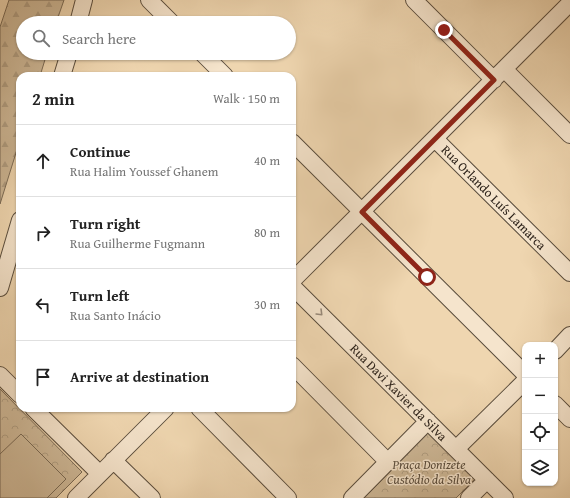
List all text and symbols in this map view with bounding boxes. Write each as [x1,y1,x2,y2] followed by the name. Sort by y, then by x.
[16,16,296,60] search box
[435,21,453,39] route end
[30,27,52,49] icon: search
[62,28,136,49] text: Search here
[32,86,74,111] text: 2 min
[213,89,280,108] text: Walk · 150 m
[70,141,131,162] text: Continue
[437,141,551,255] street label: Rua Orlando Luís Lamarca
[32,150,54,172] icon: ahead
[254,151,280,170] text: 40 m
[70,162,218,181] text: Rua Halim Youssef Ghanem
[70,213,141,234] text: Turn right
[32,222,54,244] icon: right
[254,223,280,242] text: 80 m
[70,234,205,253] text: Rua Guilherme Fugmann
[418,268,436,286] route start
[70,285,129,306] text: Turn left
[32,294,54,316] icon: left
[254,295,280,314] text: 30 m
[70,306,161,325] text: Rua Santo Inácio
[315,308,323,316] one-way arrow
[346,339,452,446] street label: Rua Davi Xavier da Silva
[522,342,558,486] map controls
[522,342,558,378] button: +
[32,366,54,388] icon: arrive
[70,366,209,387] text: Arrive at destination
[522,378,558,414] button: −
[522,414,558,450] button: locate
[522,450,558,486] button: layers
[387,455,471,489] park label: Praça Donizete Custódio da Silva

